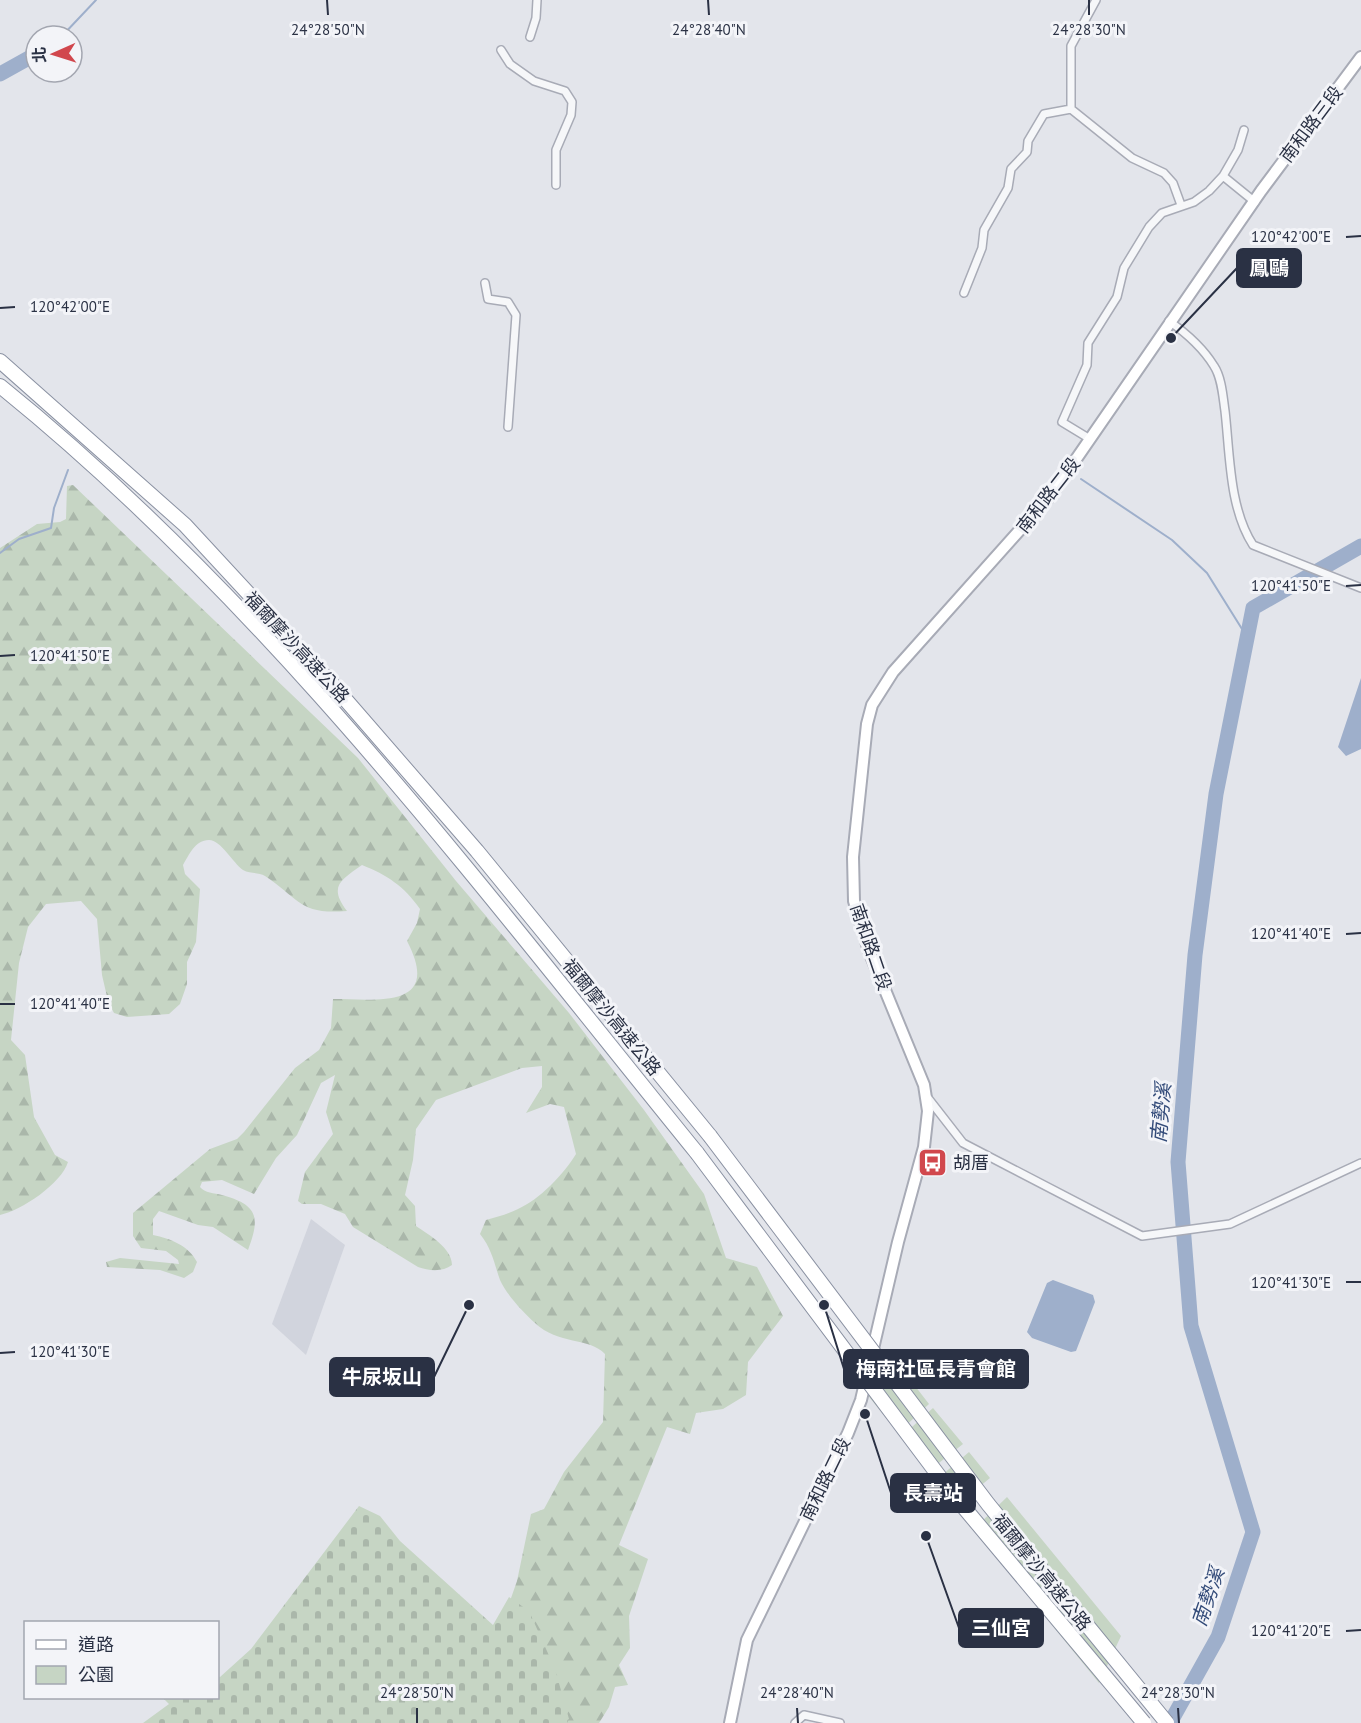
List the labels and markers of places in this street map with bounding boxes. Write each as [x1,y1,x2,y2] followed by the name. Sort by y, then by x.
[1237,249,1301,287] callout: 鳳鷗
[916,1146,948,1178] bus stop icon: 胡厝
[953,1151,989,1174] place label: 胡厝
[844,1350,1028,1388] callout: 梅南社區長青會館
[330,1358,434,1396] callout: 牛尿坂山
[891,1474,975,1512] callout: 長壽站
[959,1609,1043,1647] callout: 三仙宮

